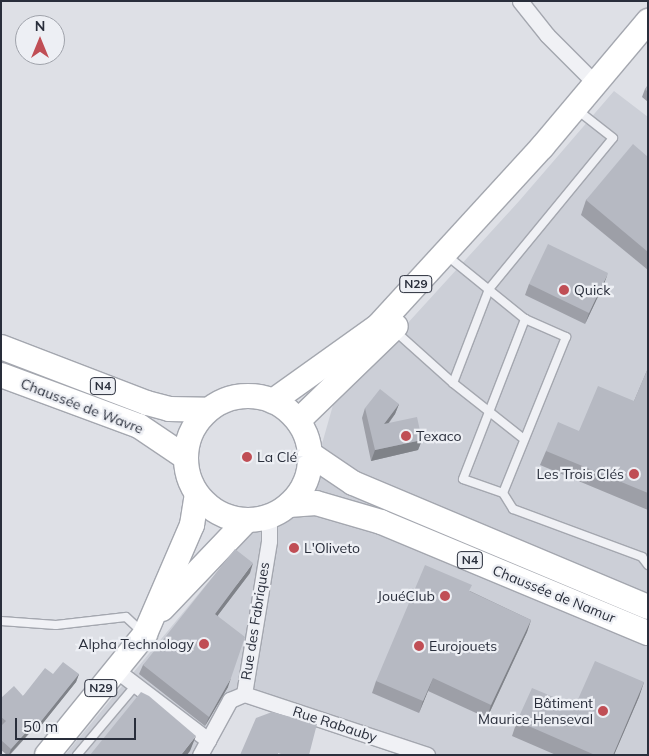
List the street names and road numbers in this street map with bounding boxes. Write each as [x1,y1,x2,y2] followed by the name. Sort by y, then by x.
[398,274,434,294] road number: N29
[18,375,146,437] street label: Chaussée de Wavre
[89,376,117,396] road number: N4
[456,550,484,570] road number: N4
[237,561,273,681] street label: Rue des Fabriques
[490,562,618,626] street label: Chaussée de Namur
[84,678,118,698] road number: N29
[291,702,379,746] street label: Rue Rabauby

